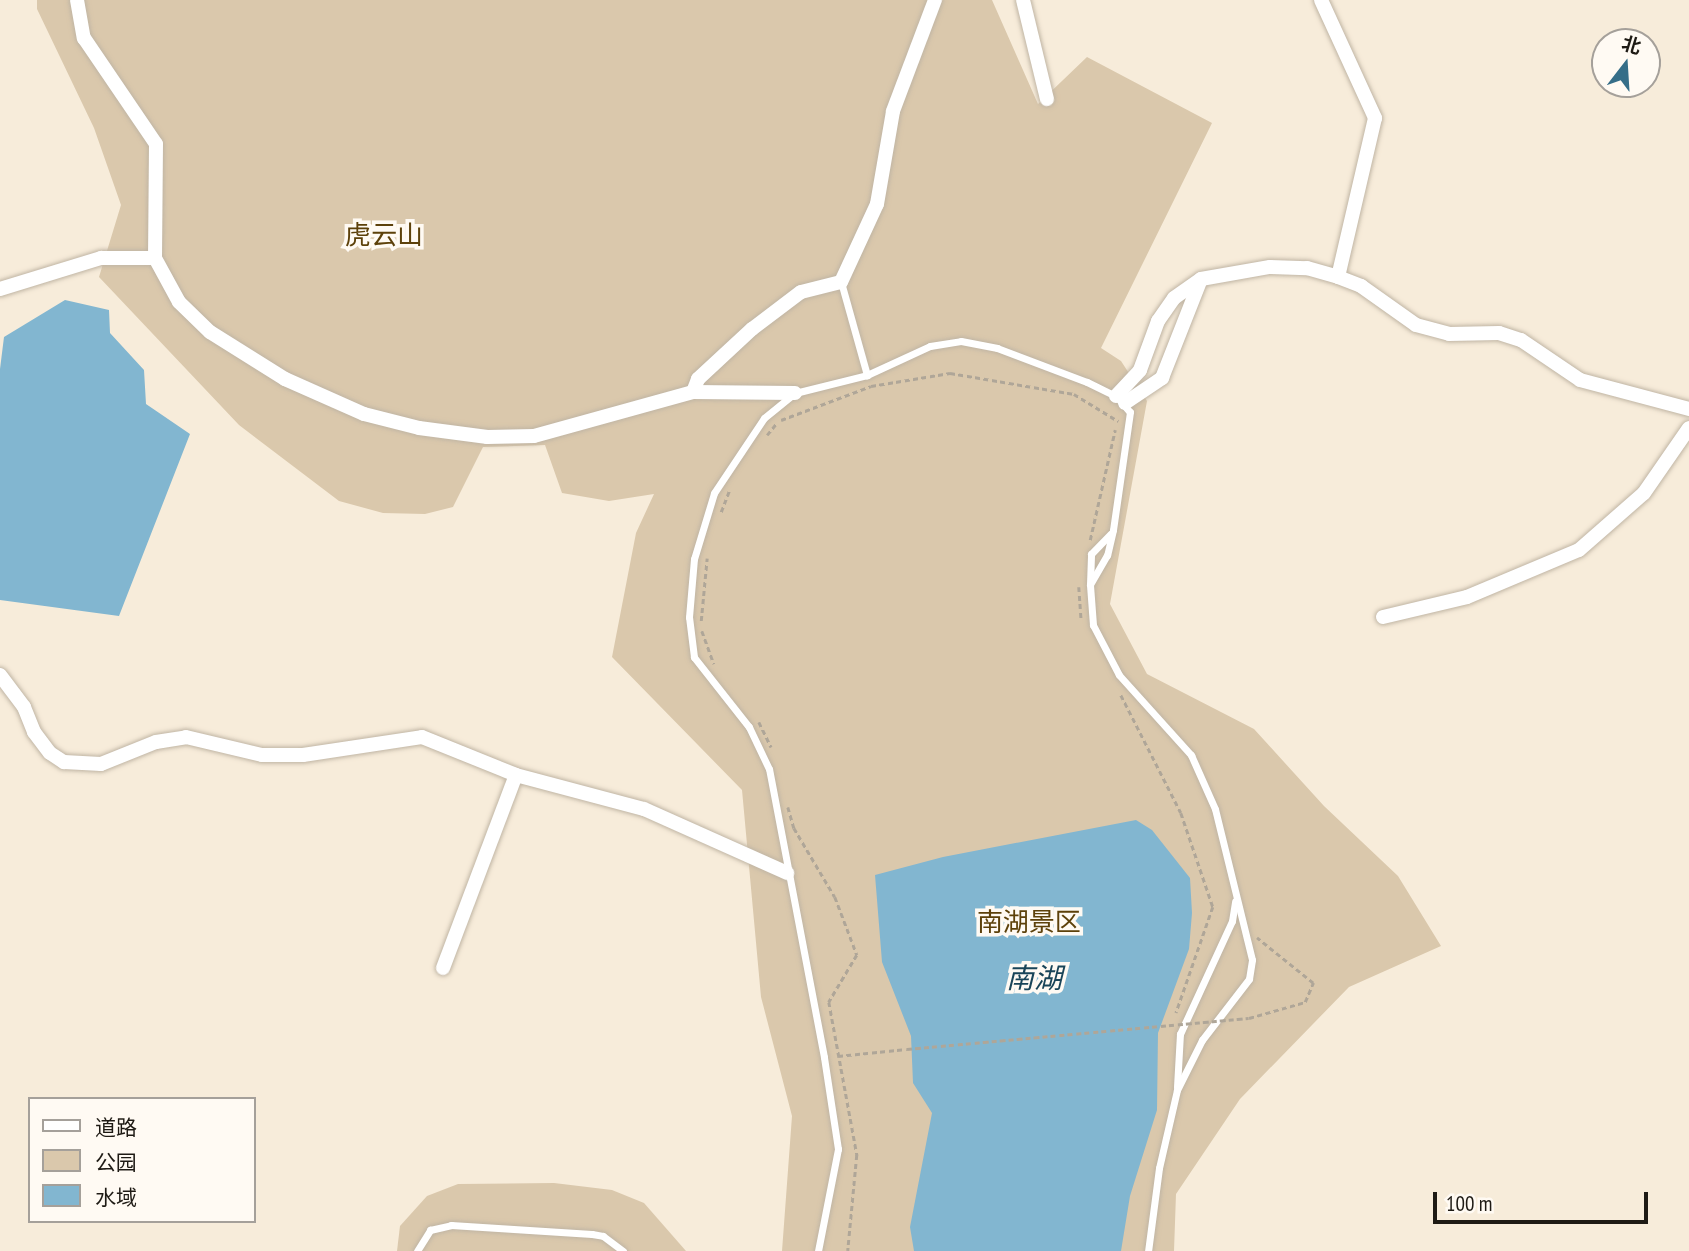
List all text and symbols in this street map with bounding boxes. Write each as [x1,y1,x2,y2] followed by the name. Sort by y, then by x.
[1591,28,1661,98] north arrow
[1619,31,1644,59] text: 北
[345,219,423,251] park label: 虎云山
[977,906,1081,938] park label: 南湖景区
[1006,961,1062,995] water label: 南湖
[28,1097,256,1223] legend
[95,1114,137,1141] text: 道路
[95,1149,137,1176] text: 公园
[1437,1178,1652,1222] scale bar
[95,1184,137,1211] text: 水域
[1446,1190,1492,1217] text: 100 m

